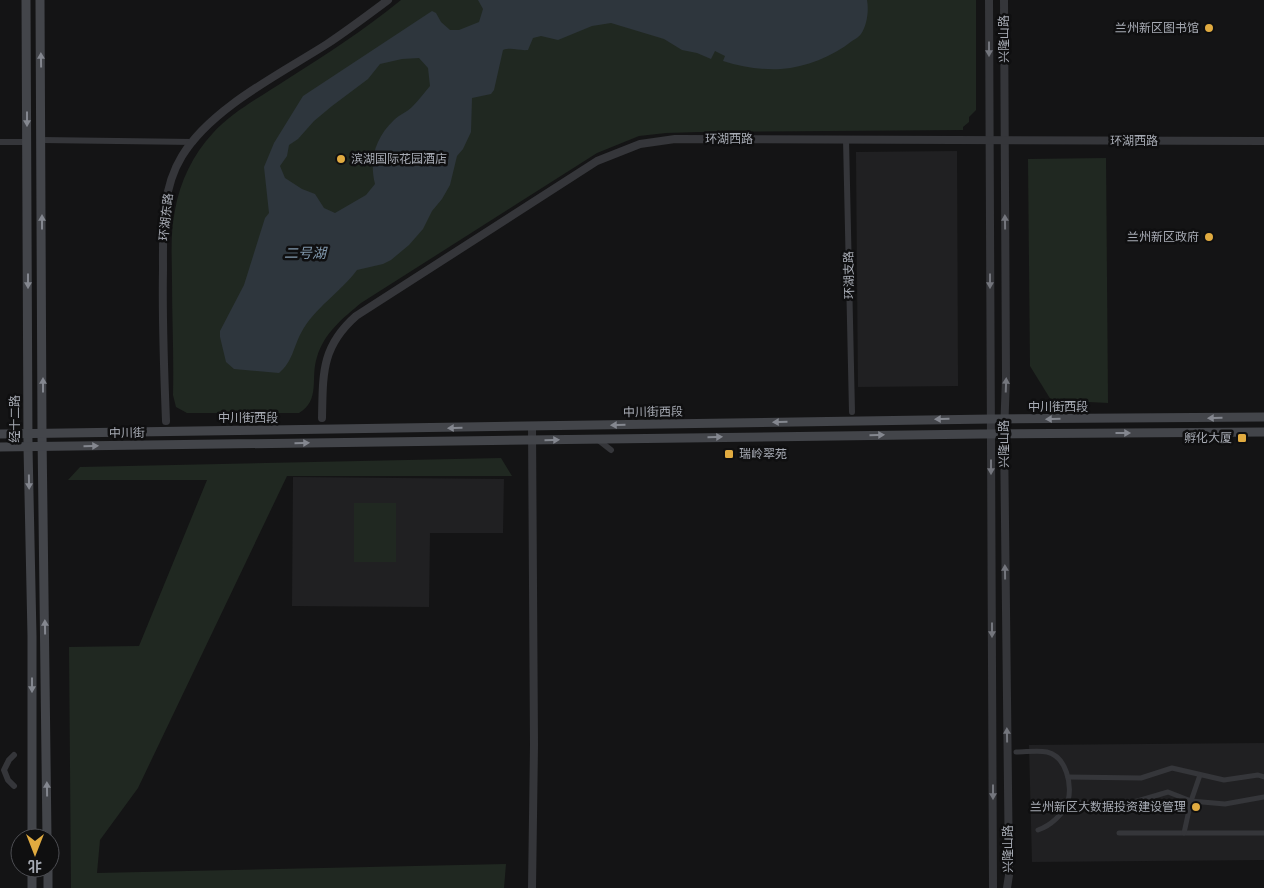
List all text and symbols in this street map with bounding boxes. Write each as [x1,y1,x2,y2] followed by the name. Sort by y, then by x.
[996,15,1012,63] street label: 兴隆山路
[1115,20,1199,36] place label: 兰州新区图书馆
[1203,22,1215,34] marker: 兰州新区图书馆
[985,41,993,57] one-way arrow
[37,52,45,68] one-way arrow
[23,111,31,127] one-way arrow
[705,131,753,147] street label: 环湖西路
[1110,133,1158,149] street label: 环湖西路
[351,151,447,167] place label: 滨湖国际花园酒店
[335,153,347,165] marker: 滨湖国际花园酒店
[156,192,176,242] street label: 环湖东路
[38,214,46,230] one-way arrow
[1001,214,1009,230] one-way arrow
[1127,229,1199,245] place label: 兰州新区政府
[1203,231,1215,243] marker: 兰州新区政府
[284,244,328,262] water label: 二号湖
[841,251,857,299] street label: 环湖支路
[24,273,32,289] one-way arrow
[986,273,994,289] one-way arrow
[39,377,47,393] one-way arrow
[1002,377,1010,393] one-way arrow
[7,395,23,443] street label: 经十二路
[1028,399,1088,415] street label: 中川街西段
[623,403,683,421] street label: 中川街西段
[218,410,278,426] street label: 中川街西段
[1207,414,1223,422] one-way arrow
[1045,415,1061,423] one-way arrow
[934,416,950,424] one-way arrow
[772,418,788,426] one-way arrow
[996,420,1012,468] street label: 兴隆山路
[609,421,625,429] one-way arrow
[447,424,463,432] one-way arrow
[109,425,145,441] street label: 中川街
[1115,429,1131,437] one-way arrow
[1184,430,1232,446] place label: 孵化大厦
[869,431,885,439] one-way arrow
[1236,432,1248,444] marker: 孵化大厦
[707,433,723,441] one-way arrow
[544,435,560,443] one-way arrow
[295,439,311,447] one-way arrow
[84,442,100,450] one-way arrow
[739,446,787,462] place label: 瑞岭翠苑
[723,448,735,460] marker: 瑞岭翠苑
[987,460,995,476] one-way arrow
[25,474,33,490] one-way arrow
[1001,564,1009,580] one-way arrow
[41,619,49,635] one-way arrow
[988,622,996,638] one-way arrow
[28,677,36,693] one-way arrow
[1003,726,1011,742] one-way arrow
[43,781,51,797] one-way arrow
[989,785,997,801] one-way arrow
[1030,799,1186,815] place label: 兰州新区大数据投资建设管理
[1190,801,1202,813] marker: 兰州新区大数据投资建设管理
[1000,825,1016,873] street label: 兴隆山路
[10,828,60,878] north arrow
[28,857,42,875] text: 北

